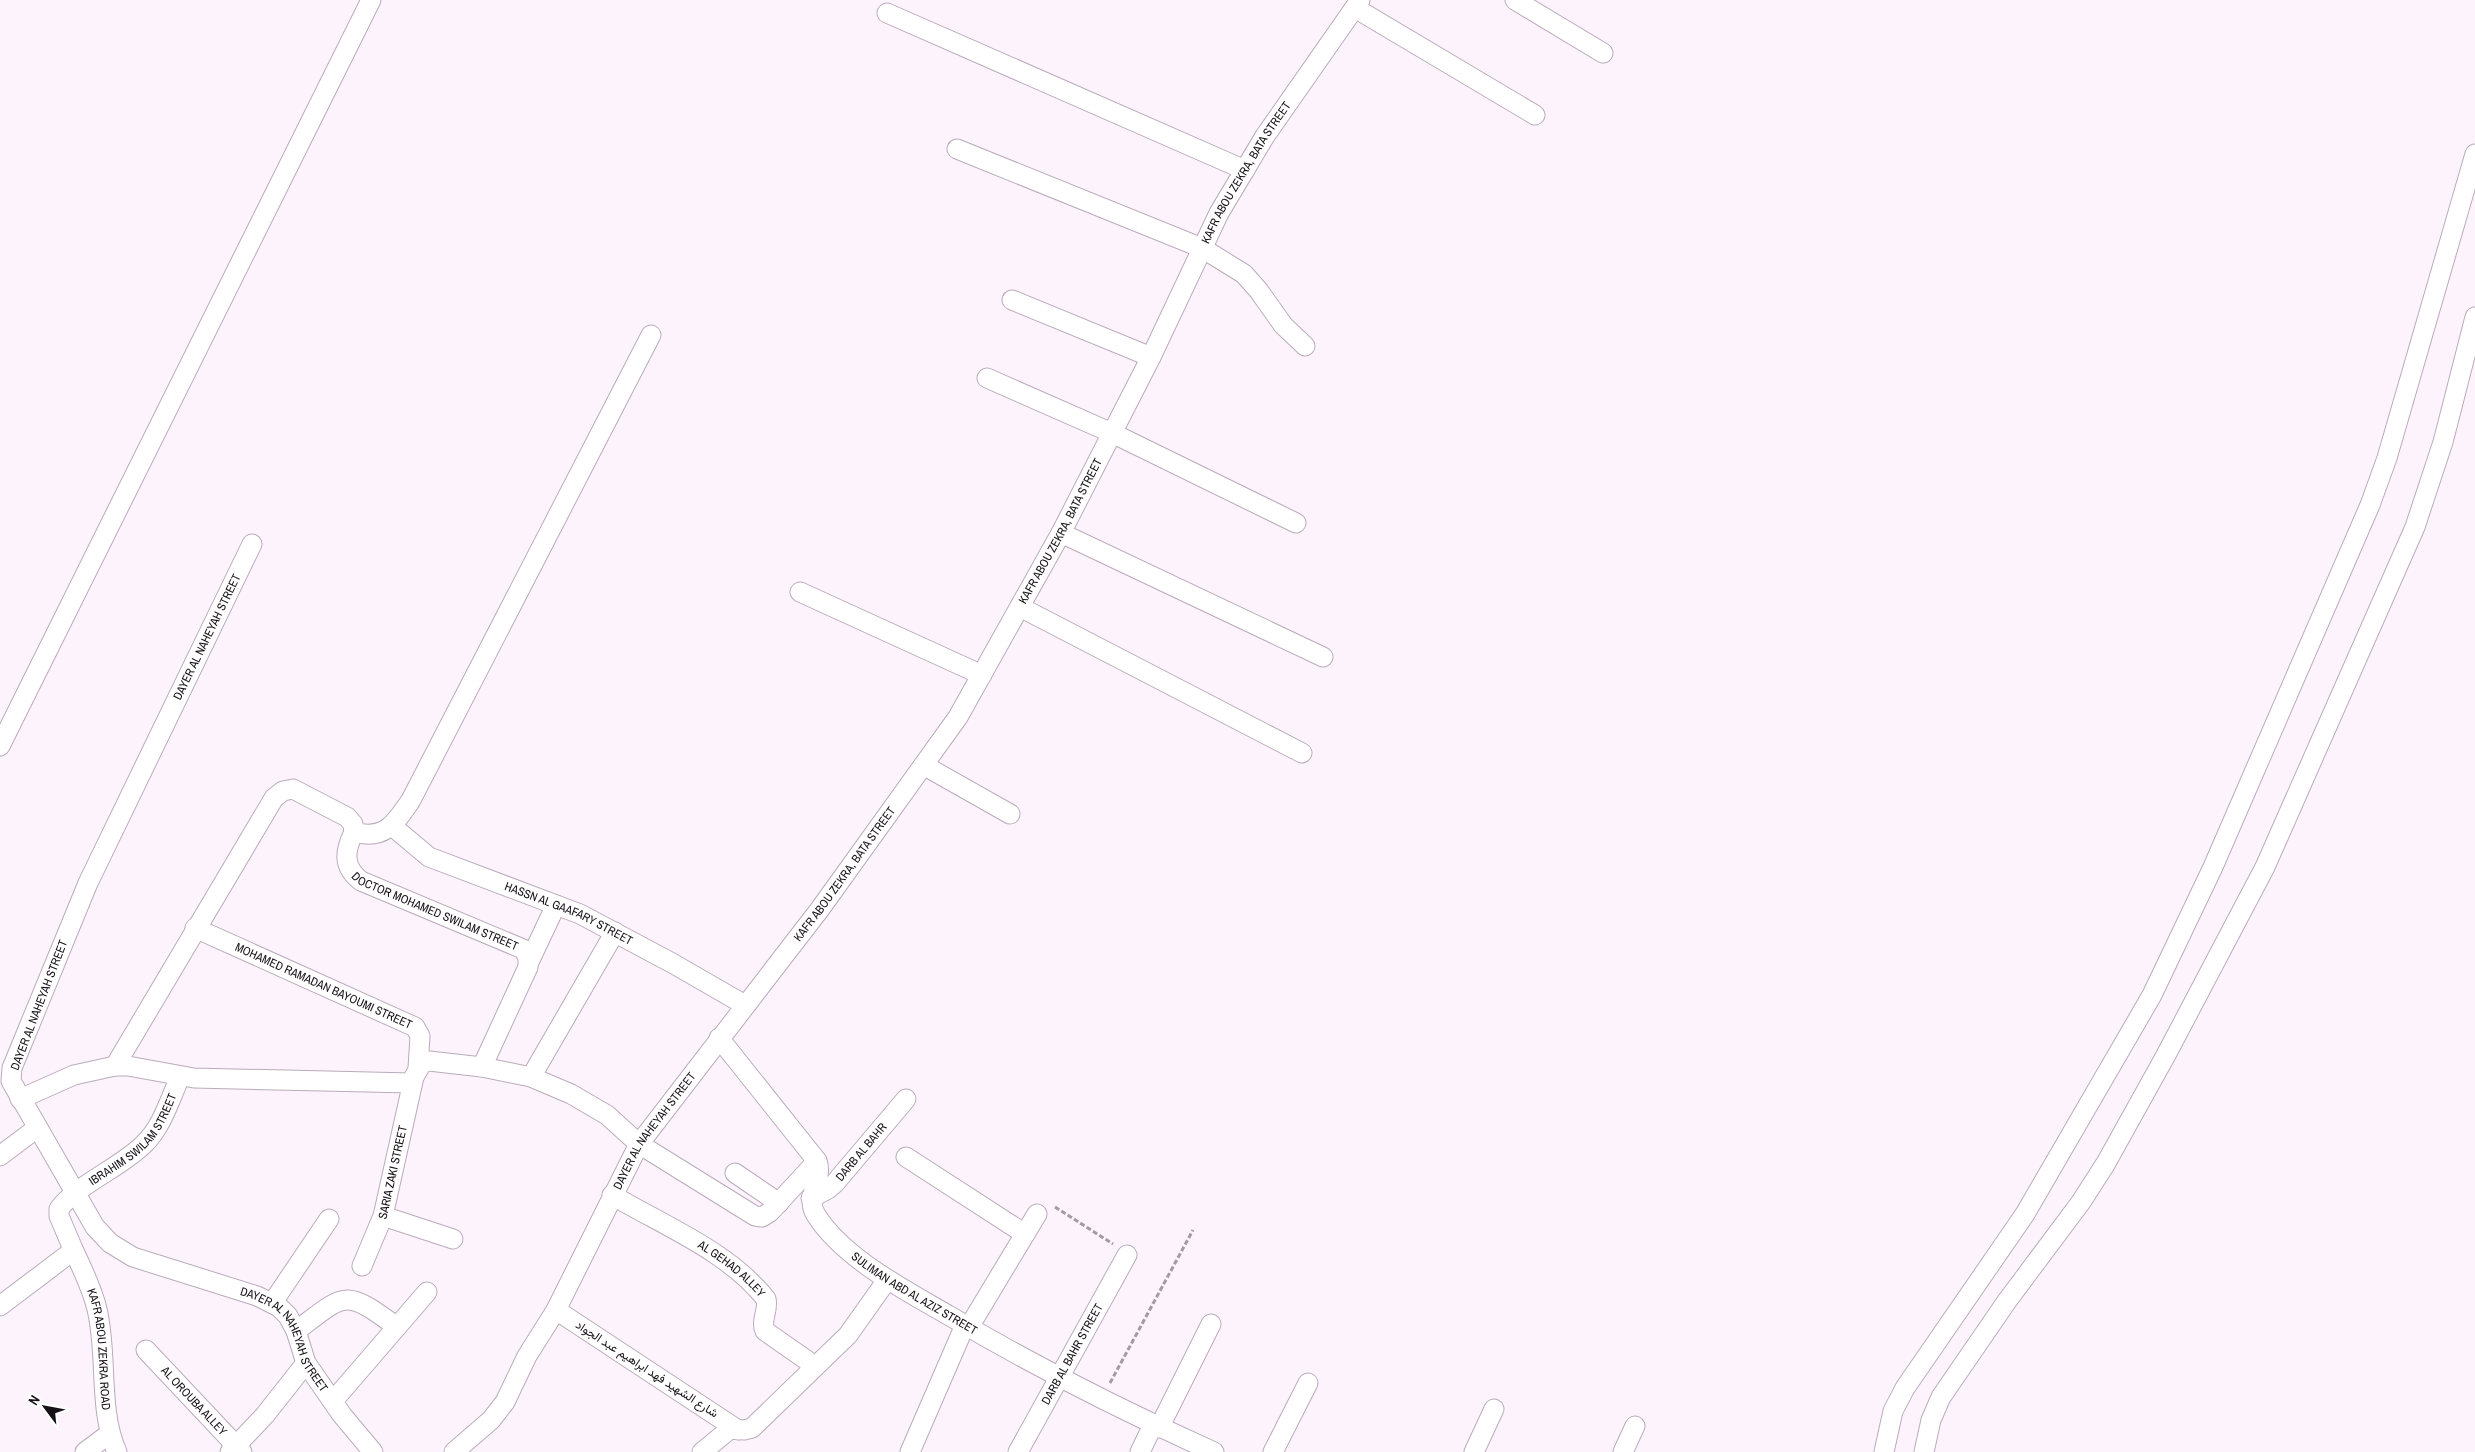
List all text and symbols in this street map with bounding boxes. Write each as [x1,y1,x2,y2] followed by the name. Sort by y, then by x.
[1198,98,1295,246] street label: KAFR ABOU ZEKRA, BATA STREET
[1015,456,1106,607] street label: KAFR ABOU ZEKRA, BATA STREET
[170,571,244,703] street label: DAYER AL NAHEYAH STREET
[790,804,899,945] street label: KAFR ABOU ZEKRA, BATA STREET
[348,869,521,954] street label: DOCTOR MOHAMED SWILAM STREET
[502,878,635,949] street label: HASSN AL GAAFARY STREET
[7,938,71,1072] street label: DAYER AL NAHEYAH STREET
[232,939,415,1033] street label: MOHAMED RAMADAN BAYOUMI STREET
[610,1069,699,1192] street label: DAYER AL NAHEYAH STREET
[86,1091,180,1189] street label: IBRAHIM SWILAM STREET
[832,1120,890,1184] street label: DARB AL BAHR
[375,1124,411,1221] street label: SARIA ZAKI STREET
[694,1236,769,1301] street label: AL GEHAD ALLEY
[848,1248,980,1338] street label: SULIMAN ABD AL AZIZ STREET
[238,1283,332,1395] street label: DAYER AL NAHEYAH STREET
[83,1286,114,1411] street label: KAFR ABOU ZEKRA ROAD
[1038,1301,1107,1407] street label: DARB AL BAHR STREET
[572,1317,721,1422] street label: شارع الشهيد فهد ابراهيم عبد الجواد
[157,1362,231,1439] street label: AL OROUBA ALLEY
[20,1382,70,1432] north arrow
[24,1392,44,1408] text: N

